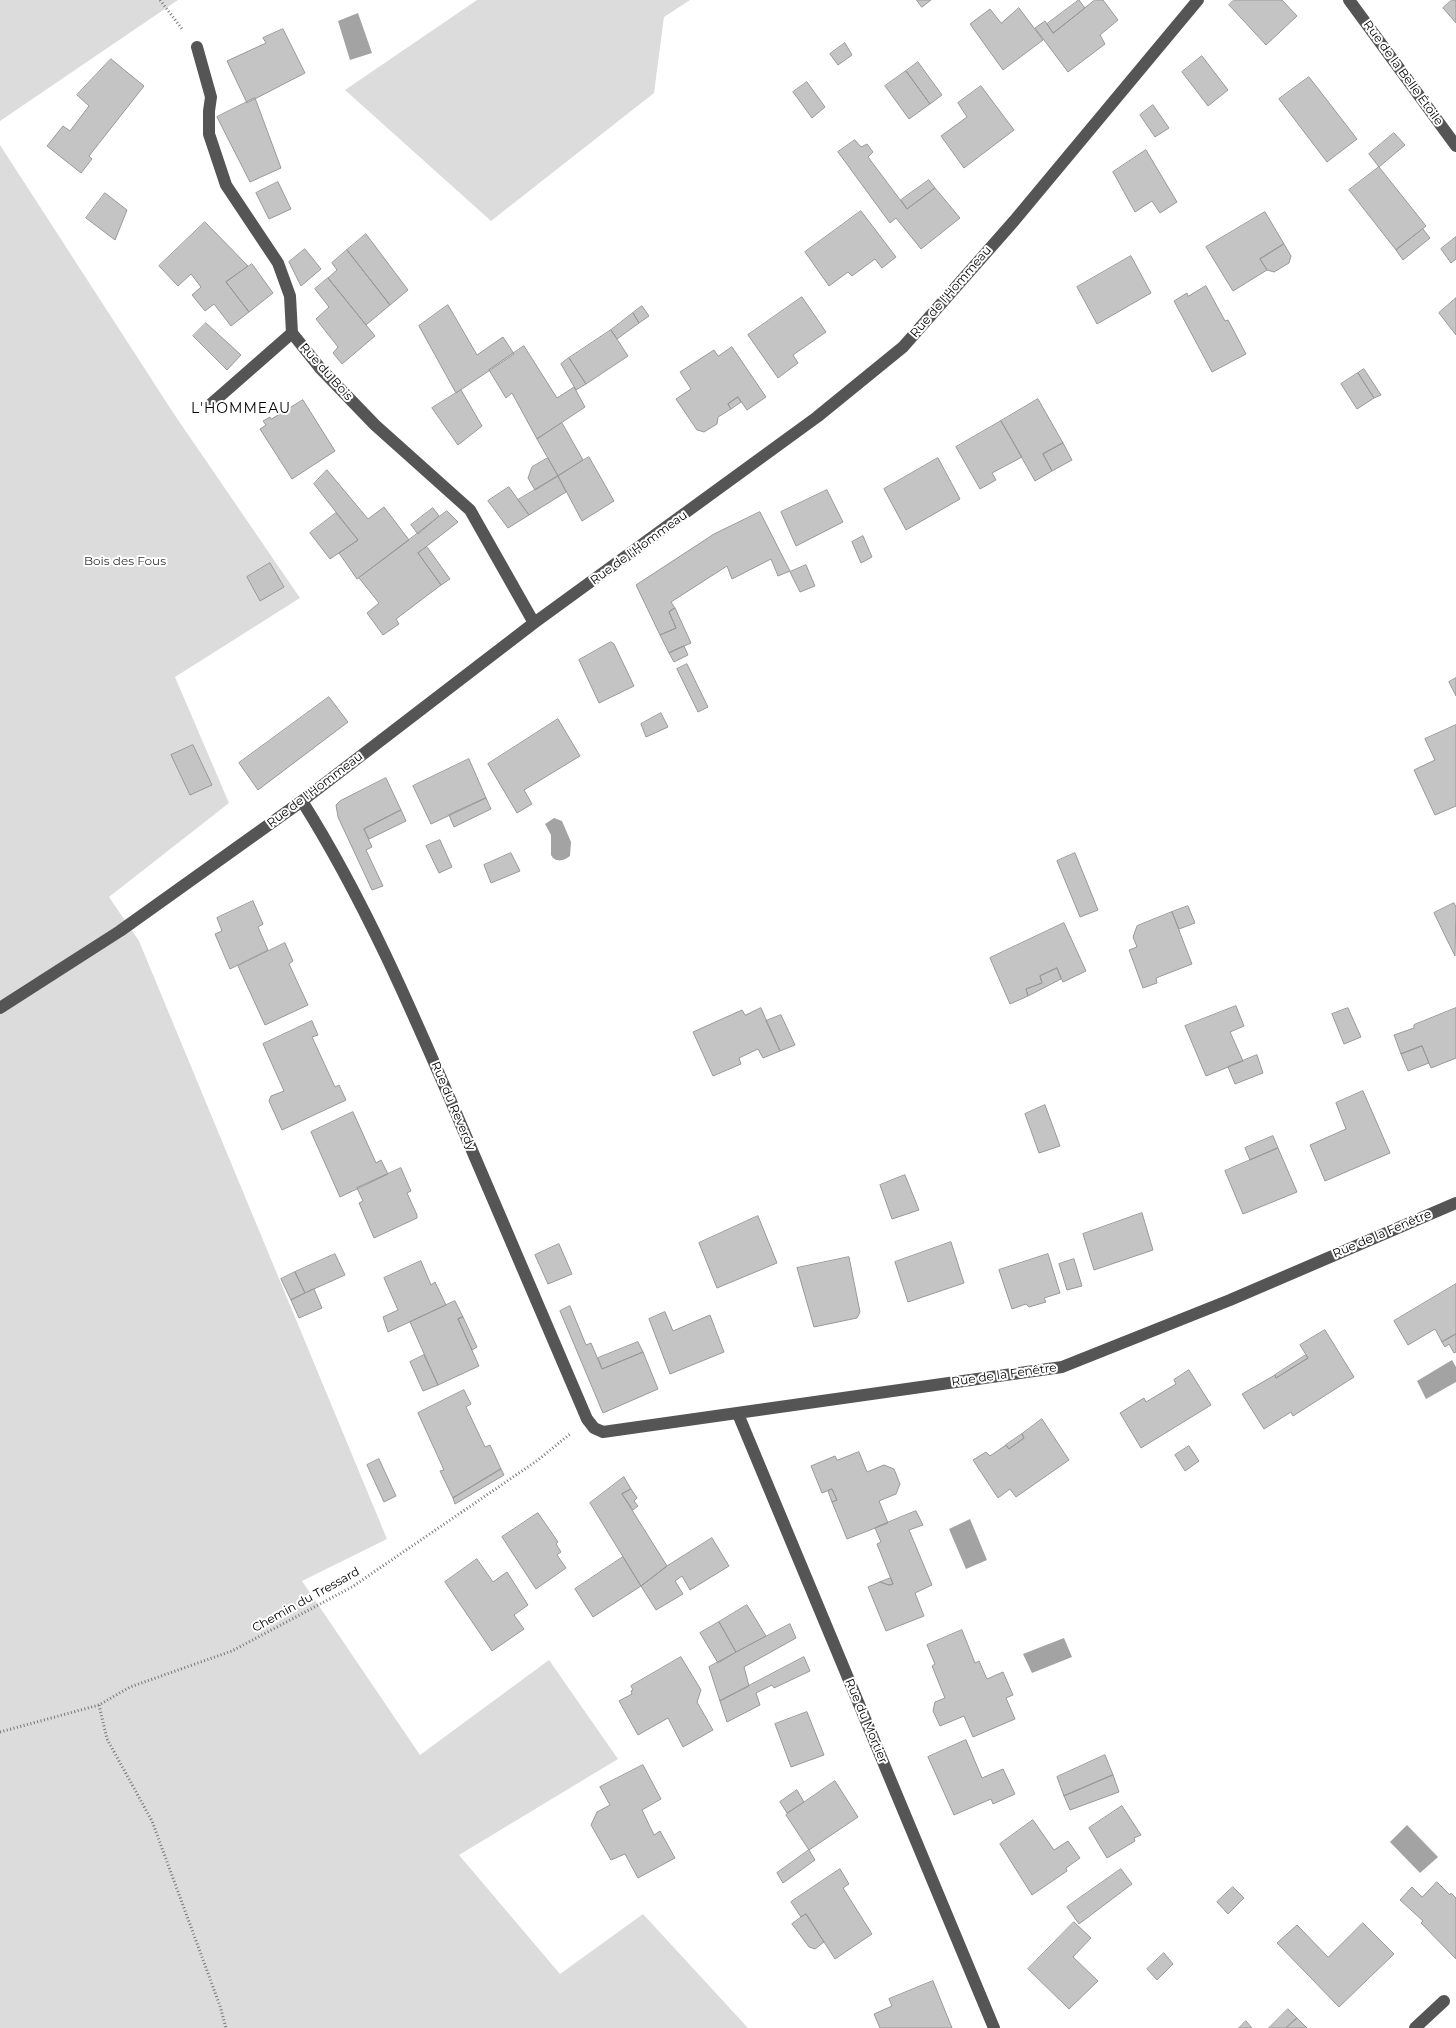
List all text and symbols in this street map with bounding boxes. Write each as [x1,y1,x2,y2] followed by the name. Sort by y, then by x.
[1360,18,1446,128] street label: Rue de la Belle Étoile
[907,243,995,341] street label: Rue de l'Hommeau
[297,340,355,404] street label: Rue du Bois
[190,401,292,417] district label: L'HOMMEAU
[588,508,690,588] street label: Rue de l'Hommeau
[84,554,166,568] park label: Bois des Fous
[264,749,366,831] street label: Rue de l'Hommeau
[428,1059,478,1153] street label: Rue du Reverdy
[1330,1207,1434,1261] street label: Rue de la Fenêtre
[951,1361,1057,1389] street label: Rue de la Fenêtre
[250,1564,362,1636] street label: Chemin du Tressard
[842,1676,890,1766] street label: Rue du Mortier

